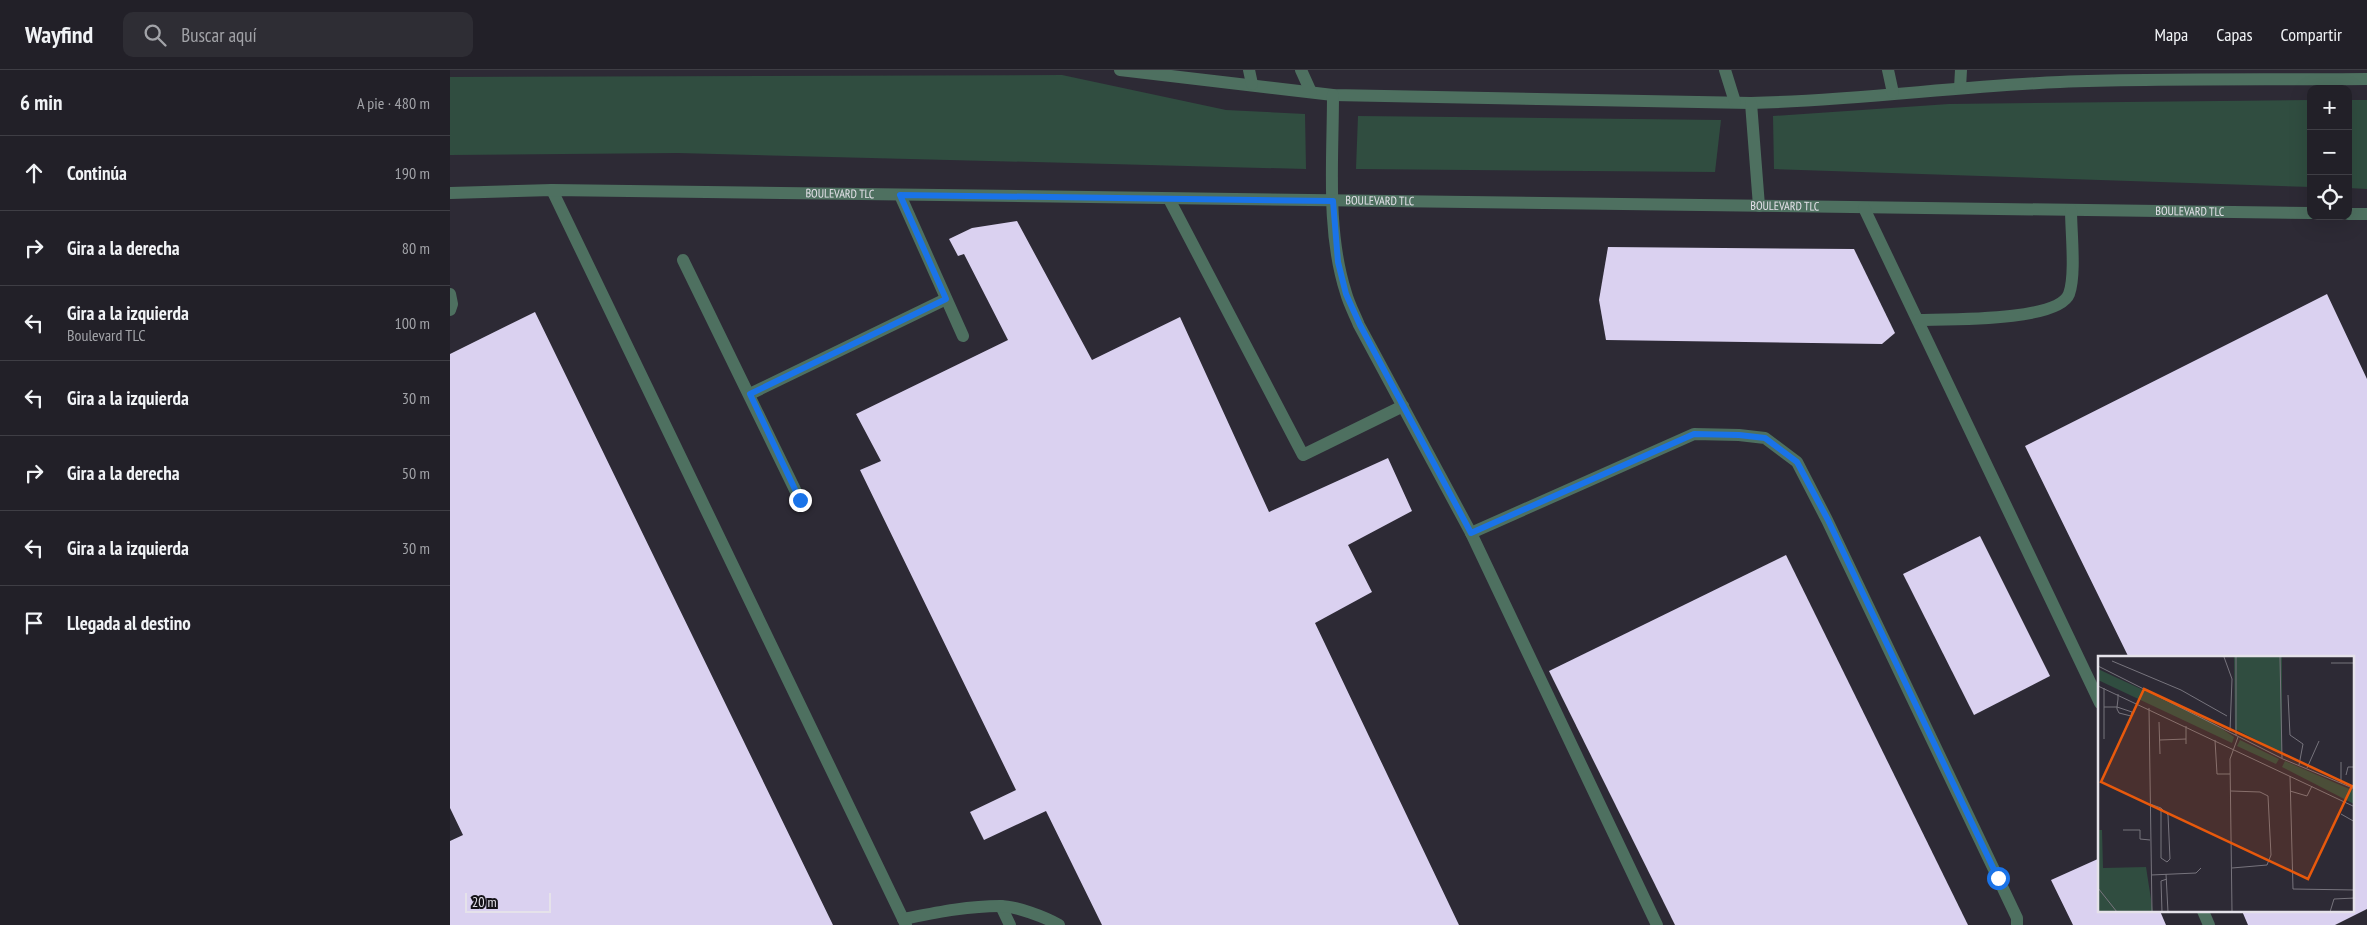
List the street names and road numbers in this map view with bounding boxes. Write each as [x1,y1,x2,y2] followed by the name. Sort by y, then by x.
[805,185,875,201] street label: BOULEVARD TLC
[1345,192,1415,208] street label: BOULEVARD TLC
[1750,198,1820,214] street label: BOULEVARD TLC
[2155,203,2225,219] street label: BOULEVARD TLC

